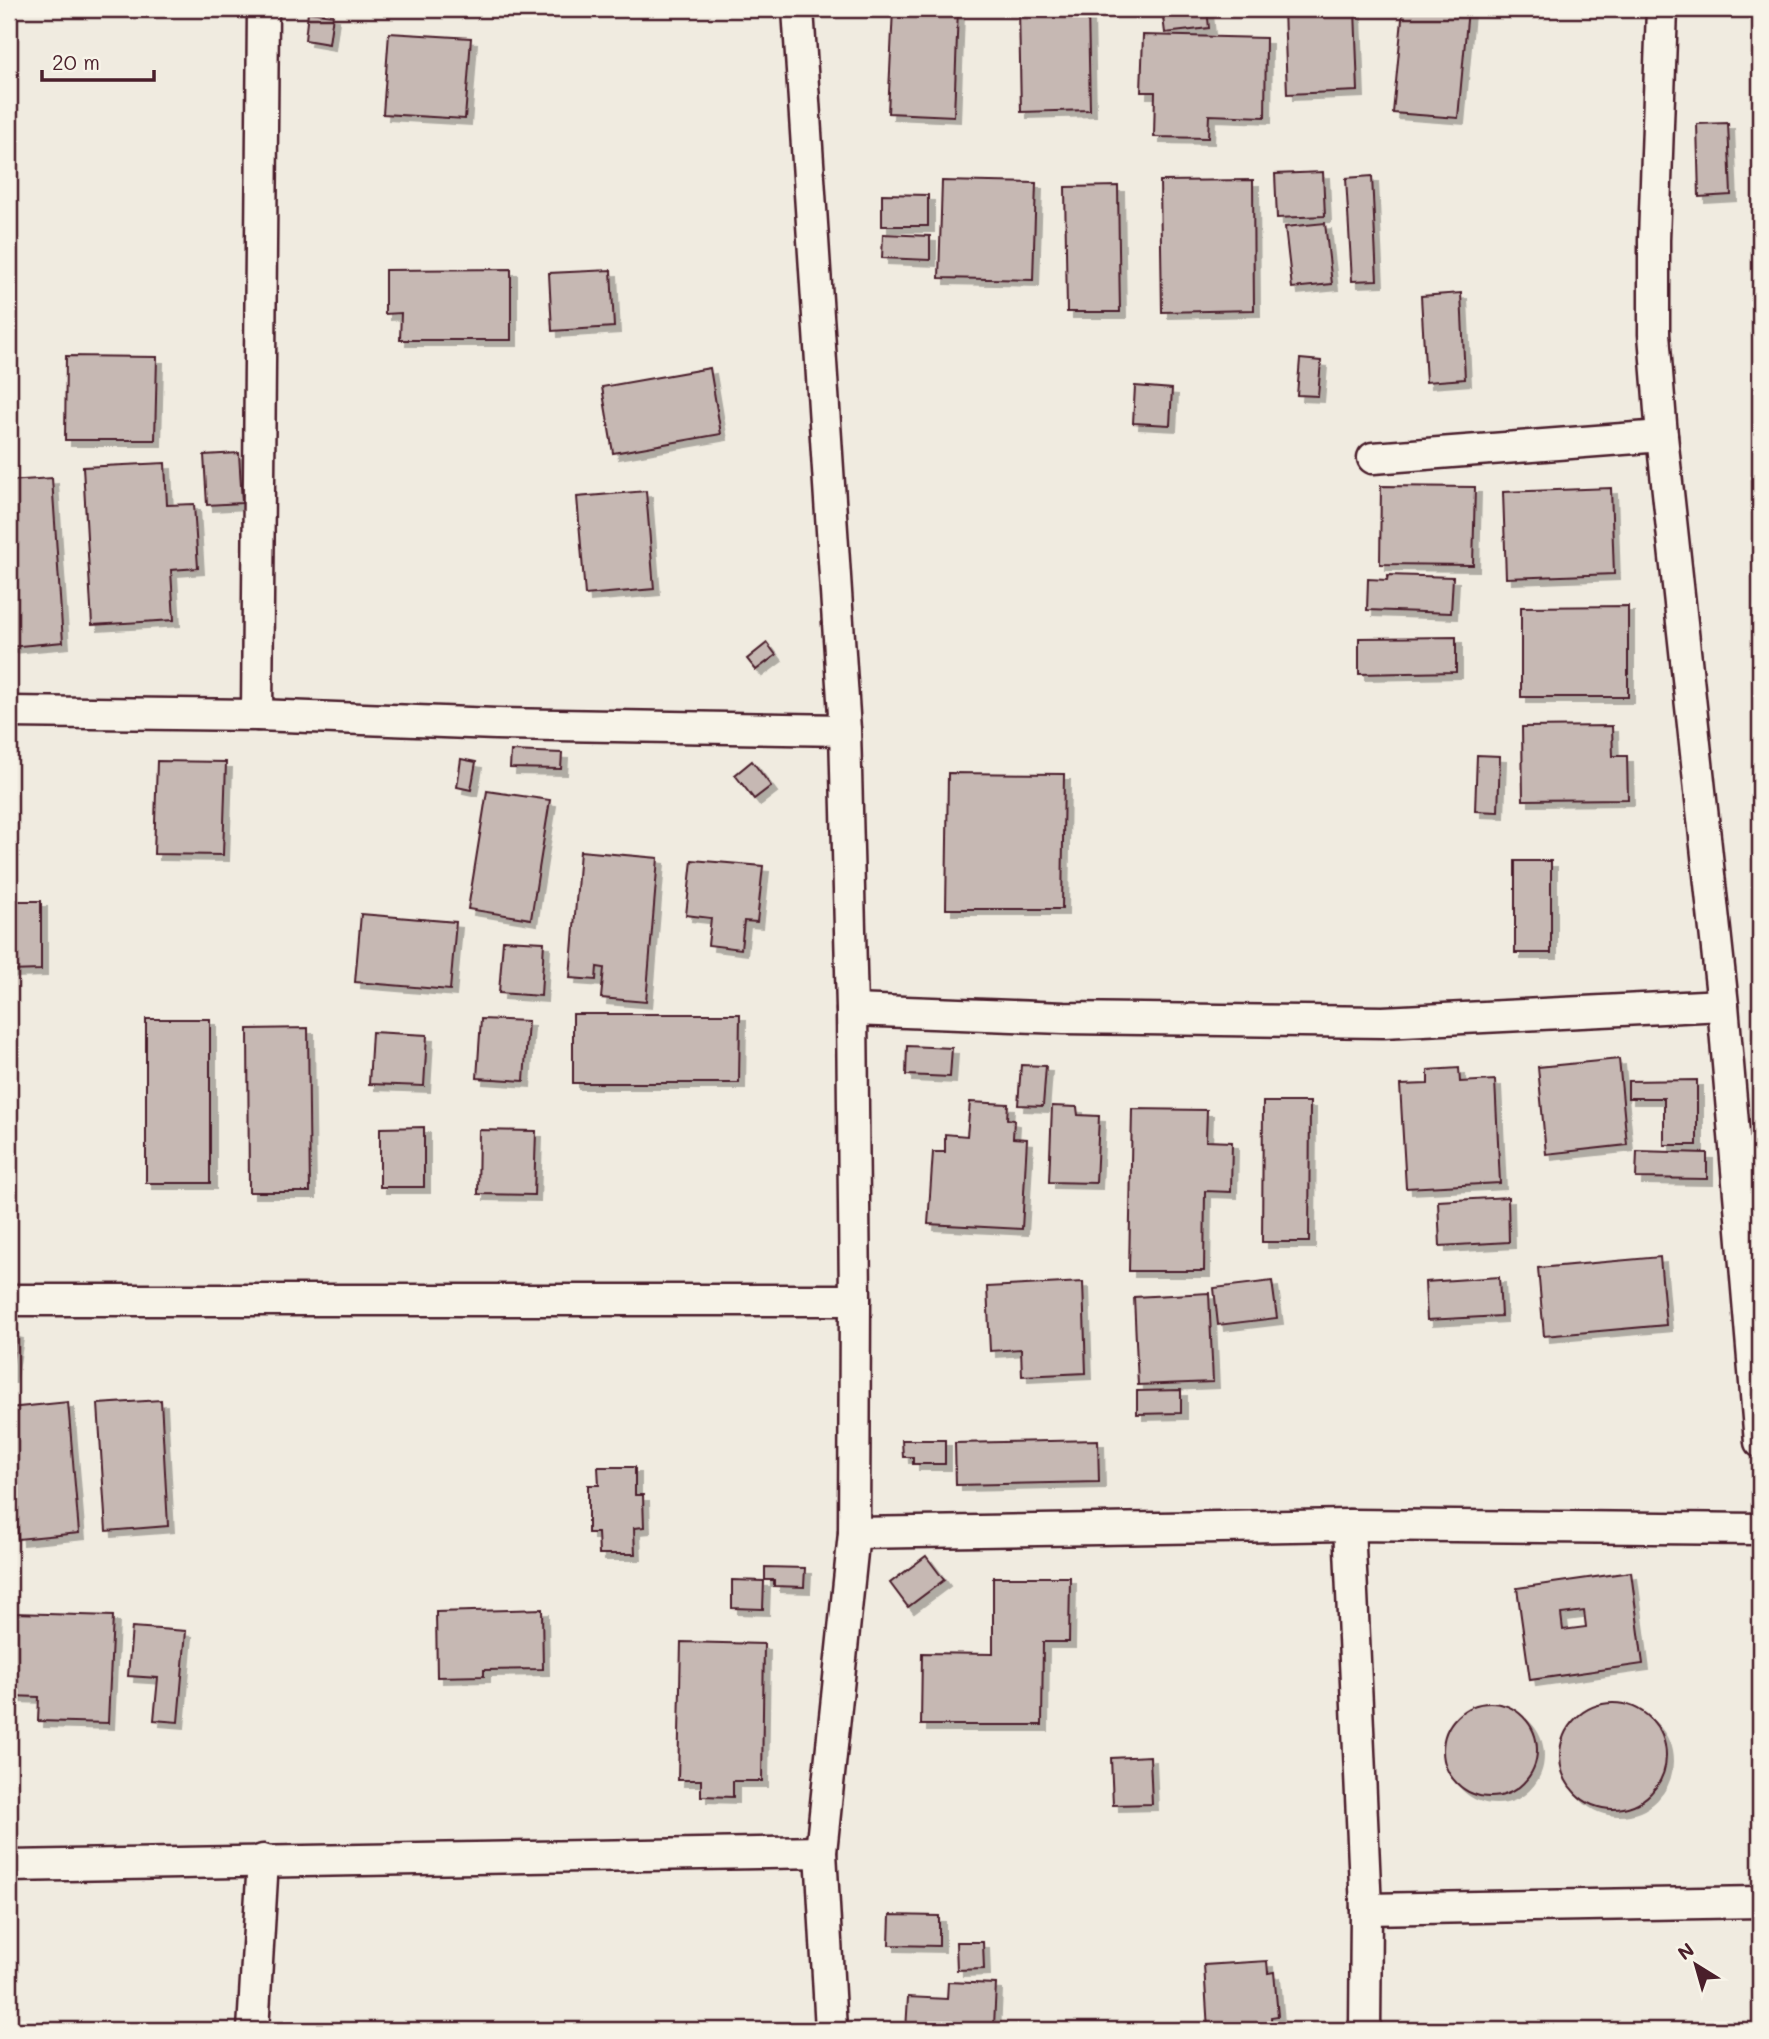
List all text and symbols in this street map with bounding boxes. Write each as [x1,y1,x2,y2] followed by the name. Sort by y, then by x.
[42,38,154,82] scale bar
[52,48,100,75] text: 20 m
[1660,1930,1730,2000] north arrow
[1672,1937,1699,1965] text: N

